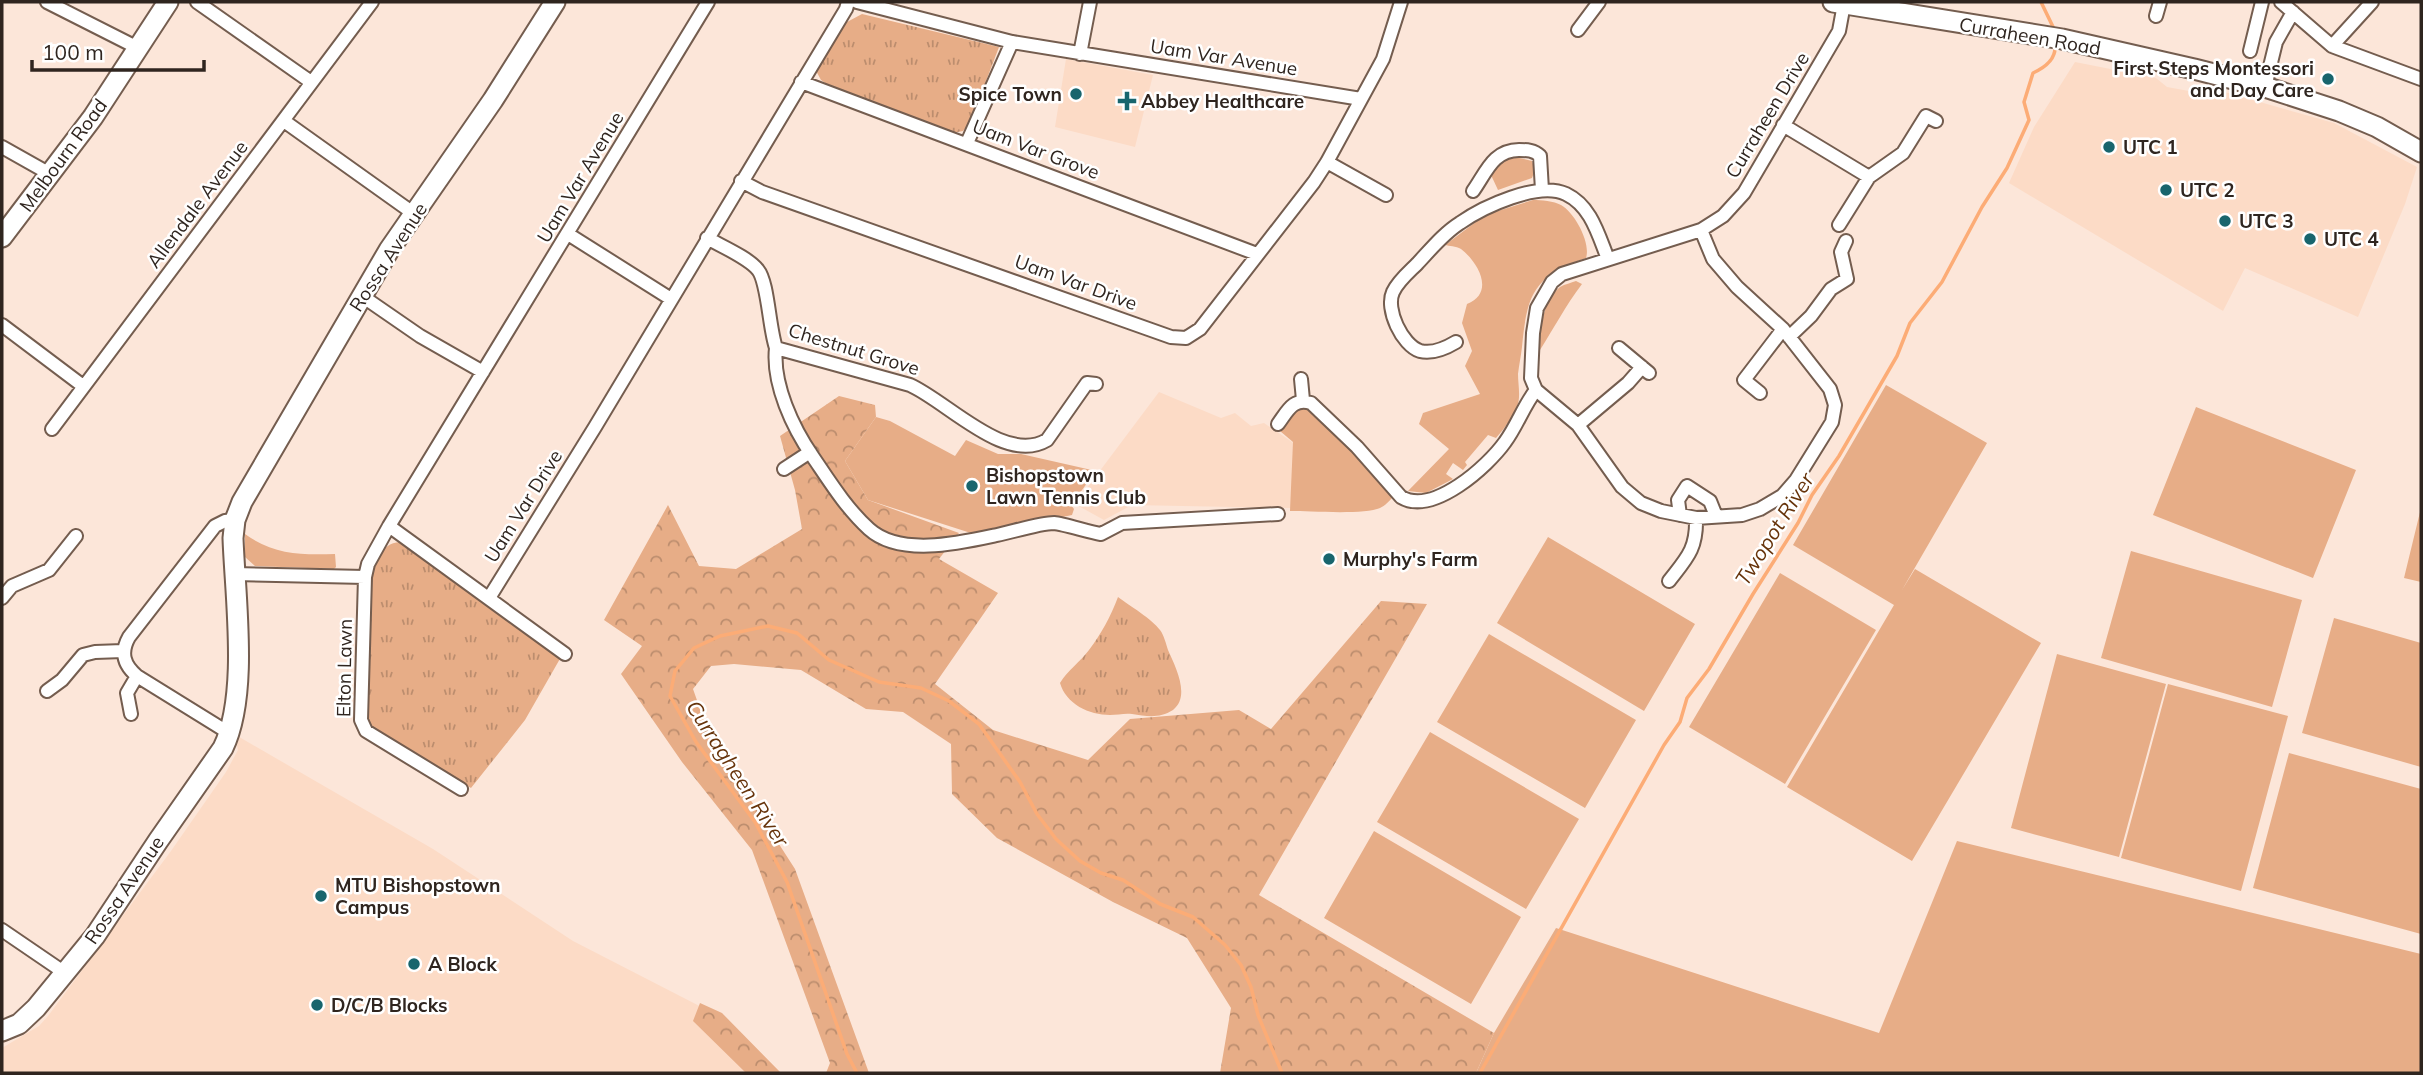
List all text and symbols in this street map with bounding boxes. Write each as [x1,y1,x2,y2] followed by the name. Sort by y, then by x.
[1957,12,2103,60] street label: Curraheen Road
[32,28,203,72] scale bar
[1149,34,1299,80] street label: Uam Var Avenue
[42,39,104,65] text: 100 m
[1720,48,1814,182] street label: Curraheen Drive
[2113,56,2314,102] place label: First Steps Montessori and Day Care
[2320,71,2336,87] marker: First Steps Montessori and Day Care
[958,82,1062,106] place label: Spice Town
[1068,86,1084,102] marker: Spice Town
[1141,89,1304,113] place label: Abbey Healthcare
[1119,93,1135,109] marker: Abbey Healthcare
[14,94,112,216] street label: Melbourn Road
[531,107,629,247] street label: Uam Var Avenue
[969,114,1103,184] street label: Uam Var Grove
[2123,135,2178,159] place label: UTC 1
[141,136,253,272] street label: Allendale Avenue
[2101,139,2117,155] marker: UTC 1
[2180,178,2235,202] place label: UTC 2
[2158,182,2174,198] marker: UTC 2
[344,198,432,316] street label: Rossa Avenue
[2239,209,2294,233] place label: UTC 3
[2217,213,2233,229] marker: UTC 3
[2324,227,2379,251] place label: UTC 4
[2302,231,2318,247] marker: UTC 4
[1012,249,1140,315] street label: Uam Var Drive
[786,318,922,380] street label: Chestnut Grove
[479,445,567,567] street label: Uam Var Drive
[986,463,1146,509] place label: Bishopstown Lawn Tennis Club
[1729,467,1820,590] water label: Twopot River
[964,478,980,494] marker: Bishopstown Lawn Tennis Club
[1343,547,1478,571] place label: Murphy's Farm
[1321,551,1337,567] marker: Murphy's Farm
[331,619,357,717] street label: Elton Lawn
[681,695,796,852] water label: Curragheen River
[79,831,169,949] street label: Rossa Avenue
[335,873,500,919] place label: MTU Bishopstown Campus
[313,888,329,904] marker: MTU Bishopstown Campus
[428,952,497,976] place label: A Block
[406,956,422,972] marker: A Block
[331,993,448,1017] place label: D/C/B Blocks
[309,997,325,1013] marker: D/C/B Blocks

